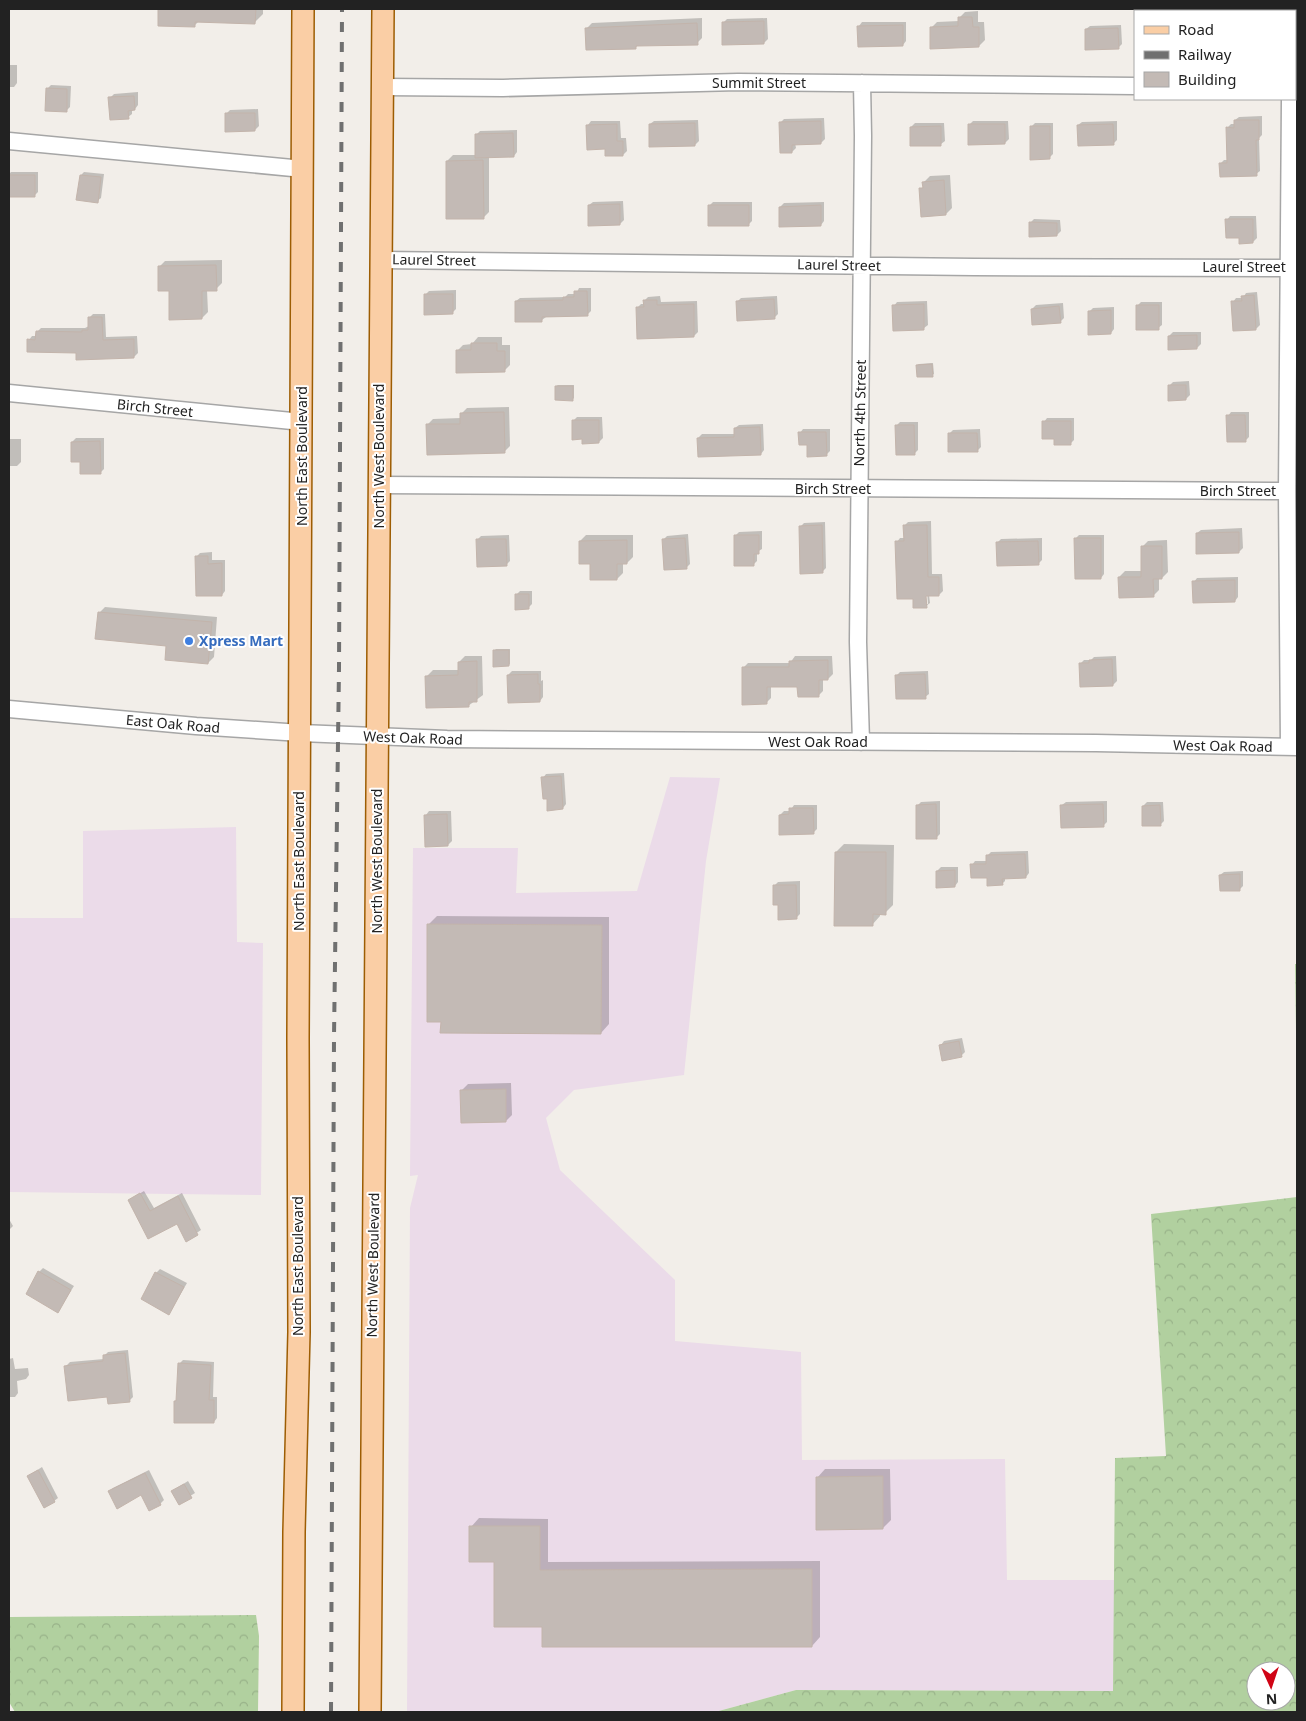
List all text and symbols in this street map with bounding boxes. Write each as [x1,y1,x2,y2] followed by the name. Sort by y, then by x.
[1134,10,1296,100] legend
[1178,19,1214,39] text: Road
[1178,44,1232,64] text: Railway
[1178,69,1236,89] text: Building
[712,73,806,92] street label: Summit Street
[392,249,476,270] street label: Laurel Street
[797,254,881,275] street label: Laurel Street
[1202,257,1286,276] street label: Laurel Street
[849,359,870,466] street label: North 4th Street
[369,384,388,528] street label: North West Boulevard
[292,386,311,526] street label: North East Boulevard
[116,394,194,421] street label: Birch Street
[795,479,871,498] street label: Birch Street
[1200,481,1276,500] street label: Birch Street
[199,631,283,650] place label: Xpress Mart
[183,635,195,647] marker: Xpress Mart
[125,710,221,737] street label: East Oak Road
[363,726,463,749] street label: West Oak Road
[768,732,868,751] street label: West Oak Road
[1173,735,1273,756] street label: West Oak Road
[367,789,386,933] street label: North West Boulevard
[289,791,308,931] street label: North East Boulevard
[362,1192,383,1338] street label: North West Boulevard
[288,1196,307,1336] street label: North East Boulevard
[1246,1661,1296,1711] north arrow
[1266,1690,1278,1709] text: N

